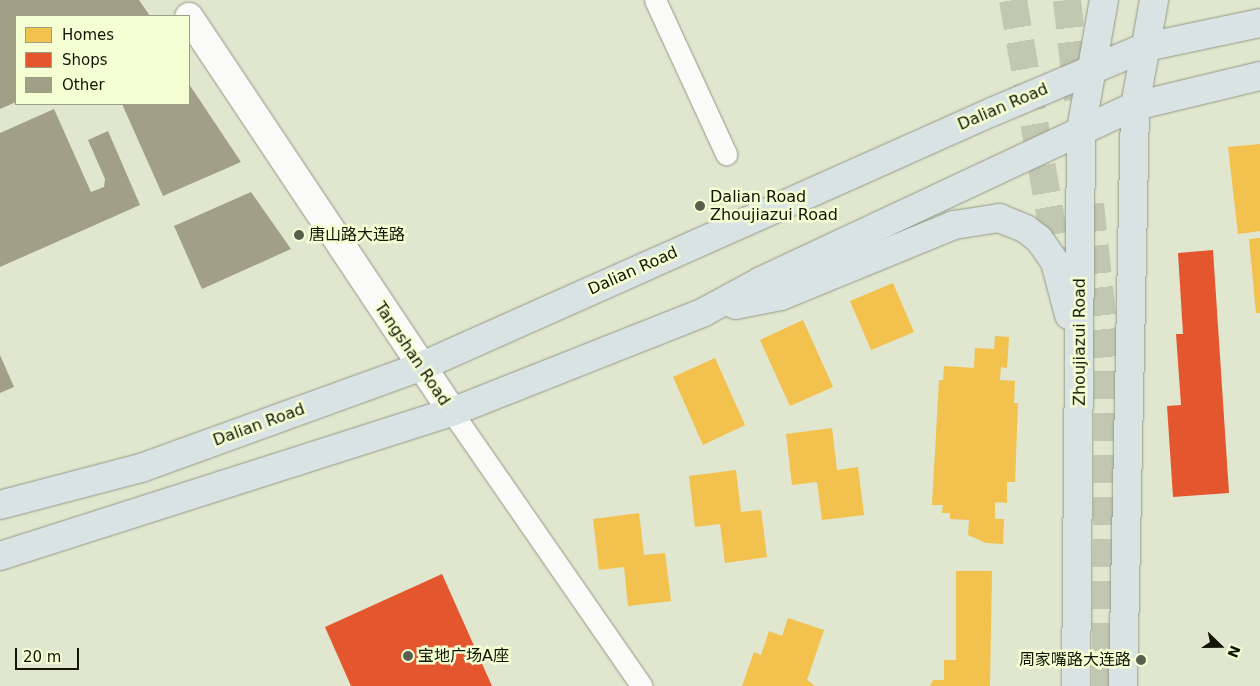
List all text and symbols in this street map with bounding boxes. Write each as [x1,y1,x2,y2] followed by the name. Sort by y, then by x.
[15,15,190,105] legend
[62,26,114,44] text: Homes
[62,51,108,69] text: Shops
[62,76,105,94] text: Other
[955,79,1051,135] street label: Dalian Road
[710,187,838,225] place label: Dalian Road Zhoujiazui Road
[694,200,706,212] marker: Dalian Road Zhoujiazui Road
[309,225,405,245] place label: 唐山路大连路
[293,229,305,241] marker: 唐山路大连路
[585,243,681,299] street label: Dalian Road
[1070,278,1090,406] street label: Zhoujiazui Road
[370,299,454,409] street label: Tangshan Road
[211,400,307,450] street label: Dalian Road
[1195,621,1245,671] north arrow
[18,638,81,670] scale bar
[1224,643,1244,660] text: N
[418,646,509,666] place label: 宝地广场A座
[23,648,61,666] text: 20 m
[402,650,414,662] marker: 宝地广场A座
[1019,650,1131,670] place label: 周家嘴路大连路
[1135,654,1147,666] marker: 周家嘴路大连路

